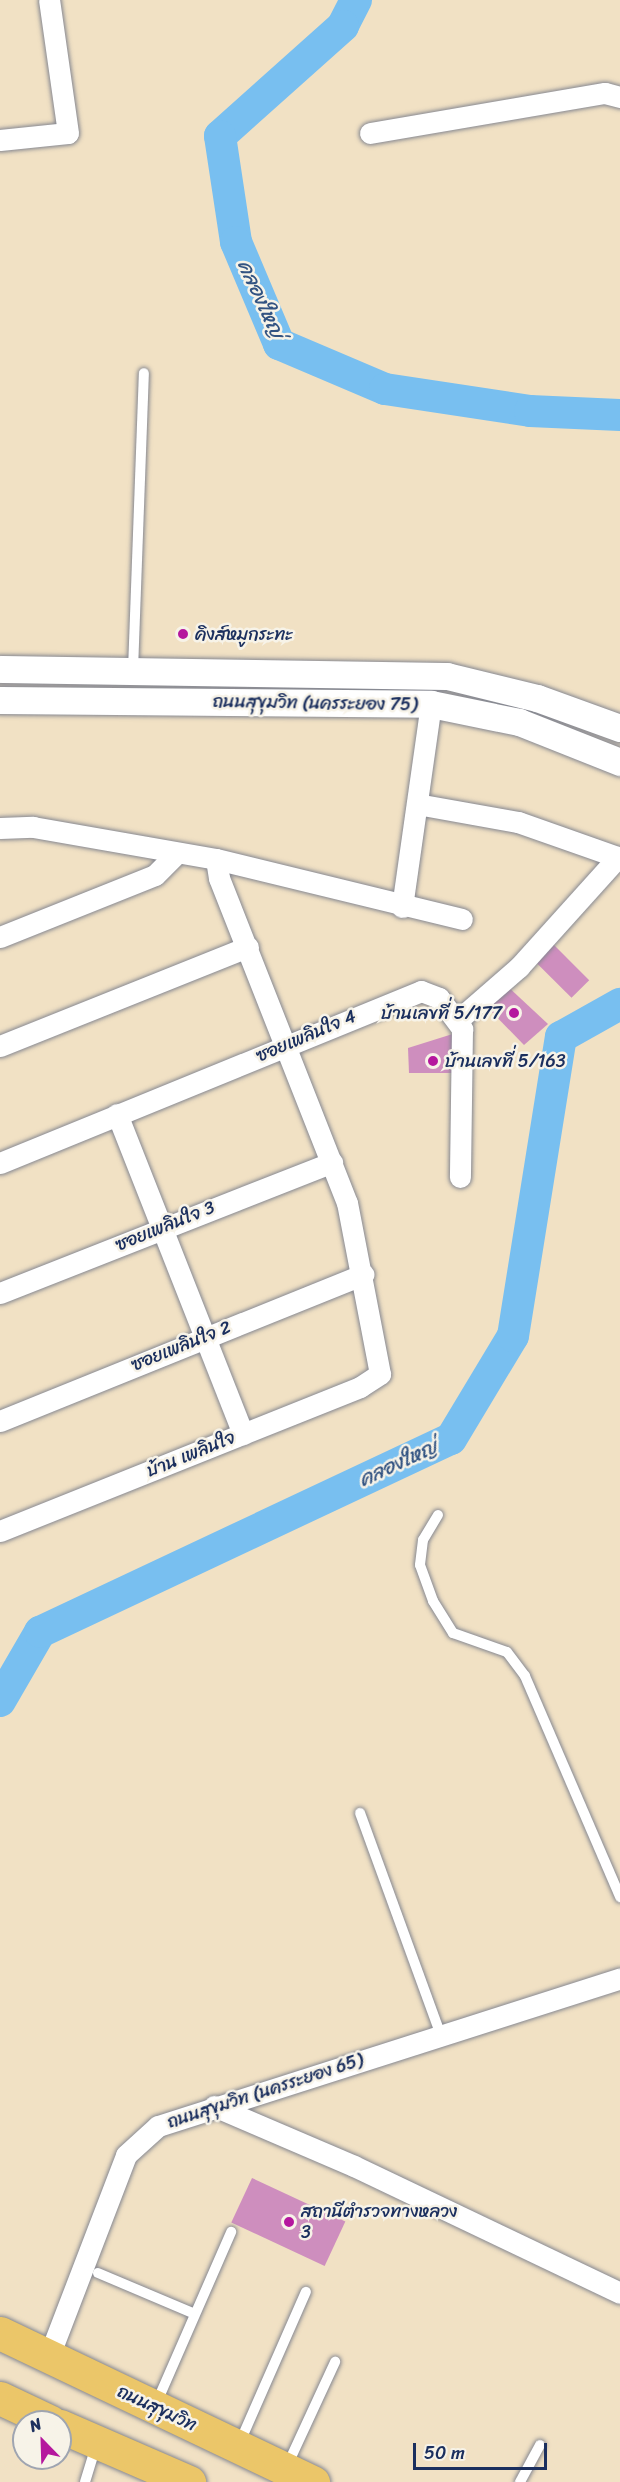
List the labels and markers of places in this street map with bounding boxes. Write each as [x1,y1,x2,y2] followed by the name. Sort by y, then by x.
[195,623,293,645] place label: คิงส์หมูกระทะ
[176,627,190,641] marker: คิงส์หมูกระทะ
[381,1002,502,1024] place label: บ้านเลขที่ 5/177
[507,1006,521,1020] marker: บ้านเลขที่ 5/177
[445,1050,566,1072] place label: บ้านเลขที่ 5/163
[426,1054,440,1068] marker: บ้านเลขที่ 5/163
[301,2201,457,2244] place label: สถานีตำรวจทางหลวง 3
[282,2215,296,2229] marker: สถานีตำรวจทางหลวง 3

